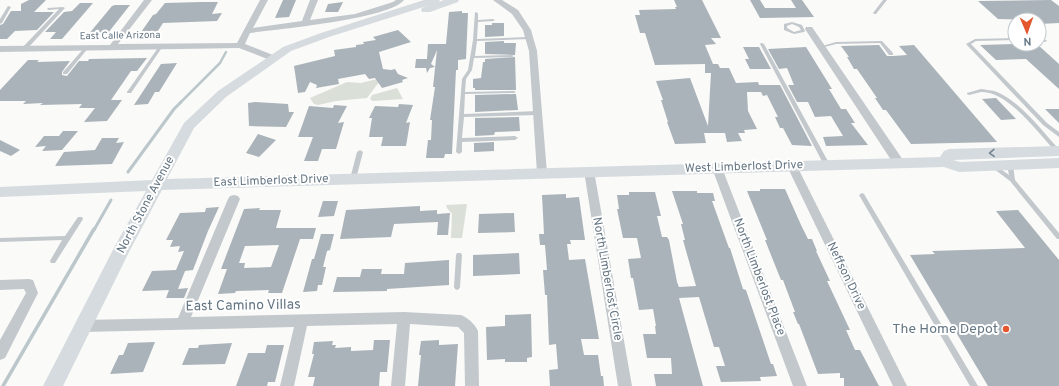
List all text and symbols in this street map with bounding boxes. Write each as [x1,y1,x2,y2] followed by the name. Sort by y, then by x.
[1007,12,1047,52] north arrow
[79,29,161,43] street label: East Calle Arizona
[1023,34,1032,48] text: N
[989,149,995,157] one-way arrow
[114,154,178,256] street label: North Stone Avenue
[685,157,803,177] street label: West Limberlost Drive
[213,171,329,191] street label: East Limberlost Drive
[588,216,626,342] street label: North Limberlost Circle
[729,216,789,338] street label: North Limberlost Place
[823,240,869,312] street label: Neffson Drive
[185,296,301,316] street label: East Camino Villas
[892,321,998,338] place label: The Home Depot
[1001,324,1011,334] marker: The Home Depot

